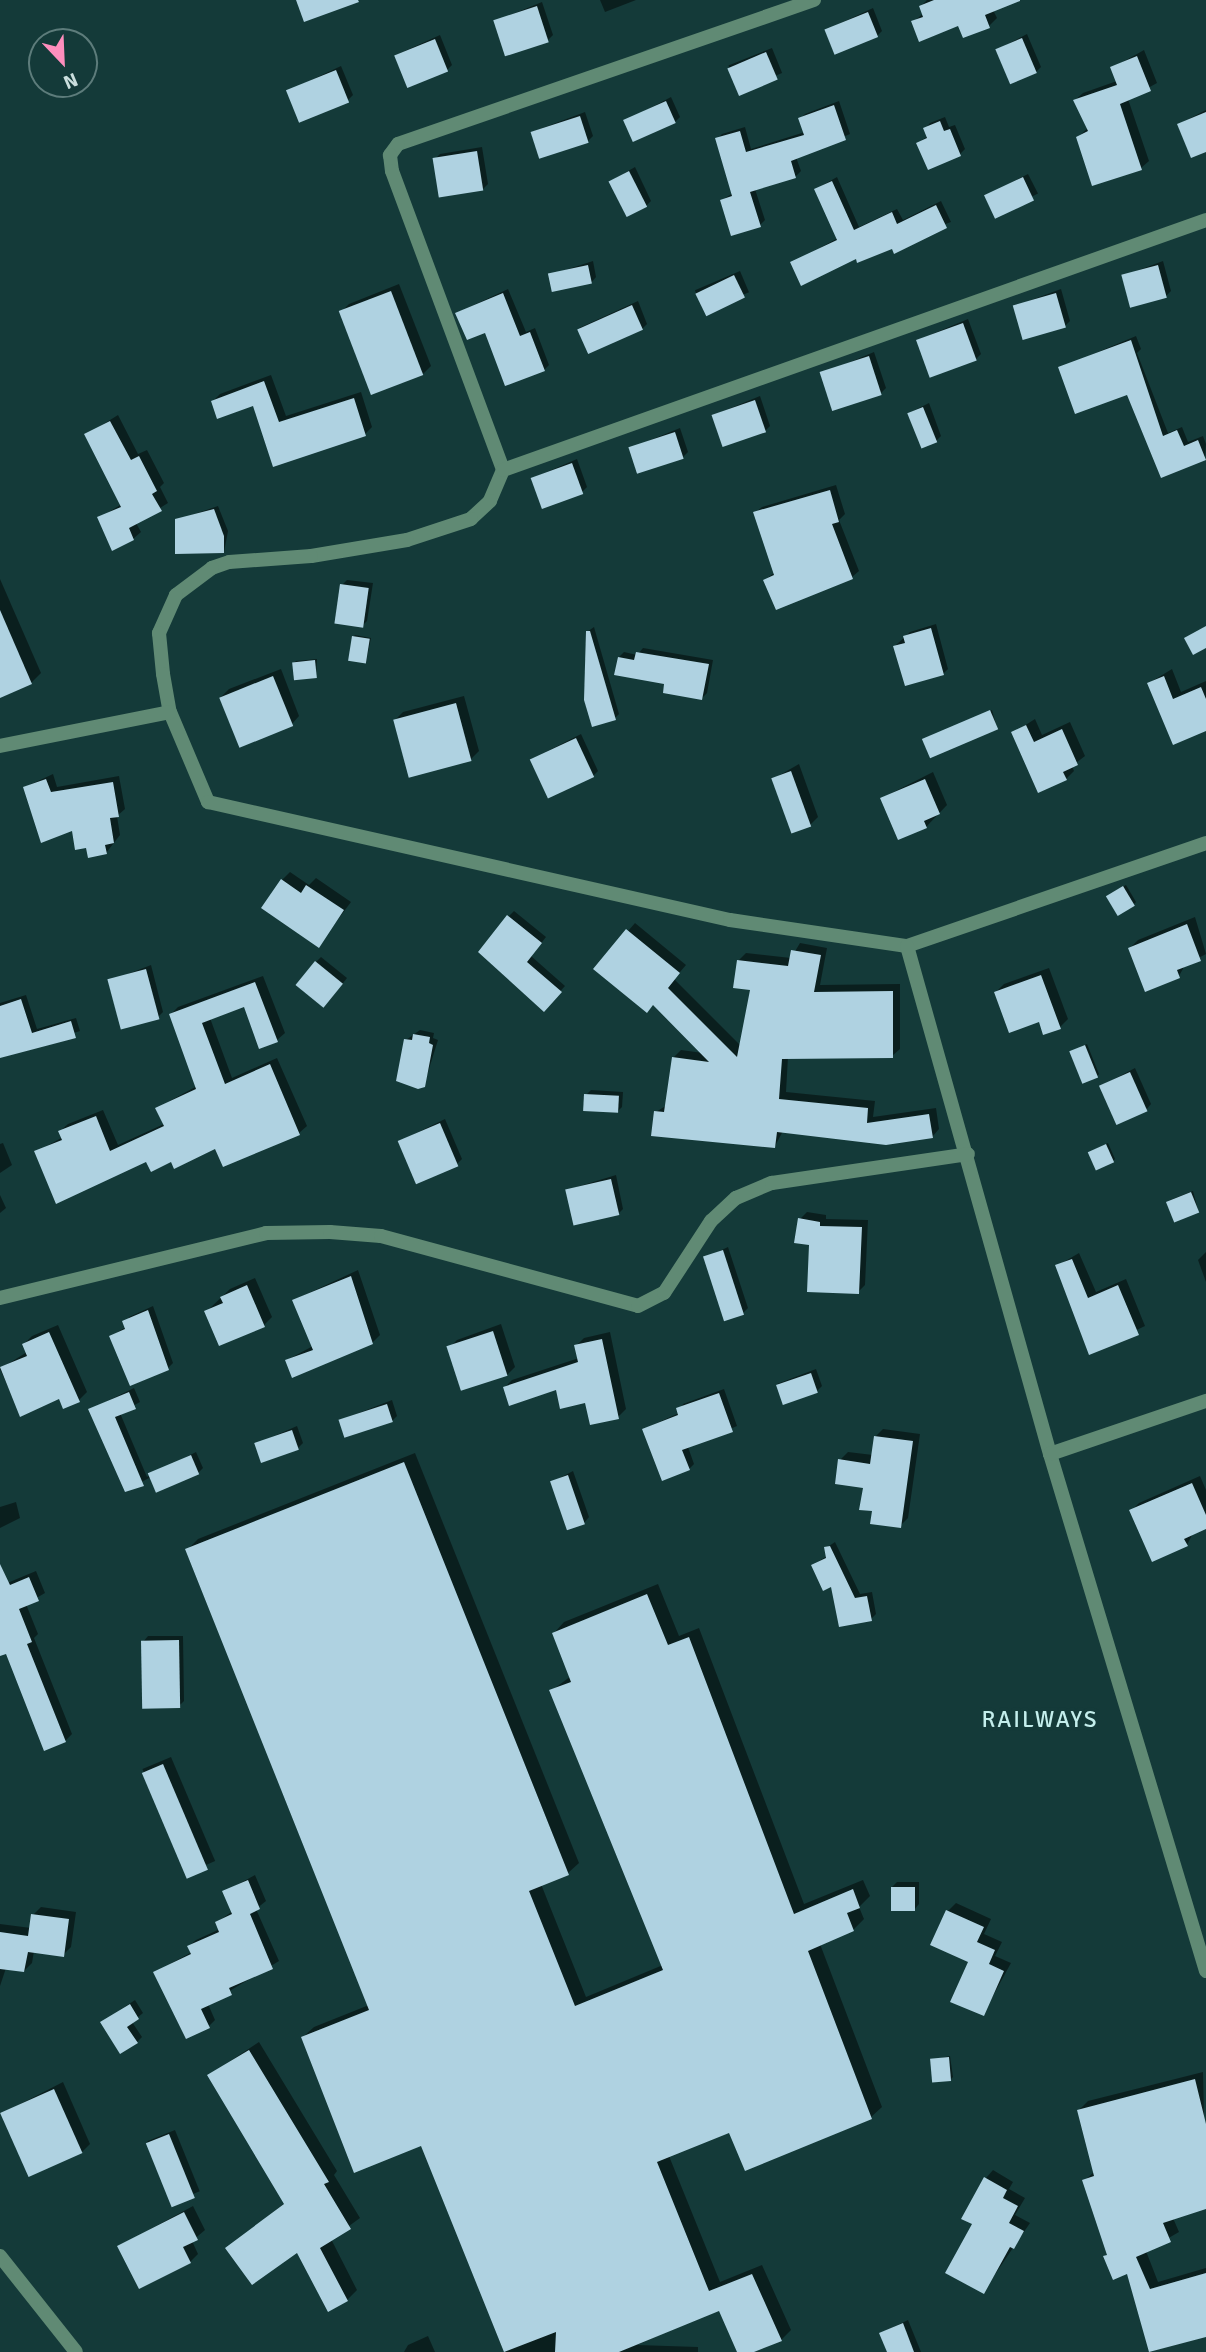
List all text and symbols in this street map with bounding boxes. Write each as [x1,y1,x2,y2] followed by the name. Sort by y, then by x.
[28,28,98,98] north arrow
[60,67,81,94] text: N
[982,1706,1098,1734] district label: RAILWAYS

